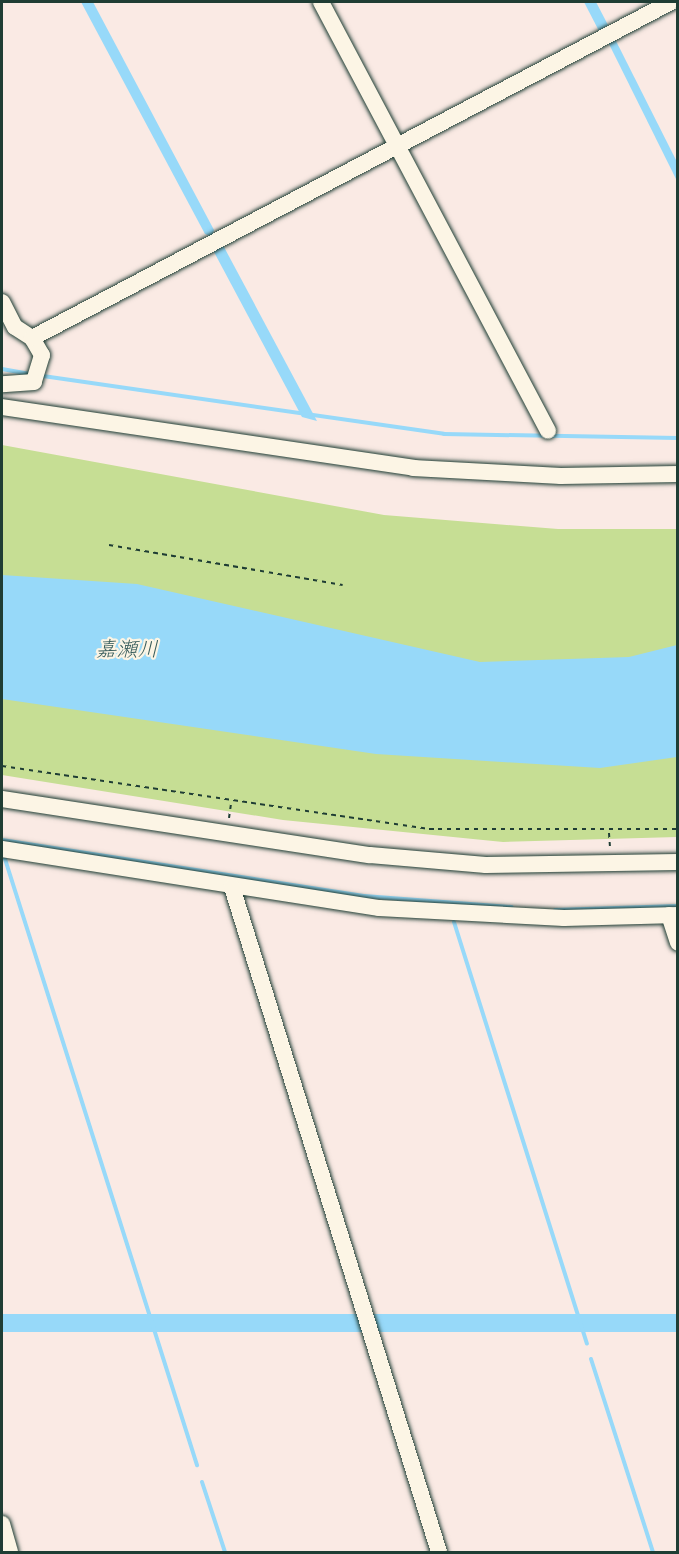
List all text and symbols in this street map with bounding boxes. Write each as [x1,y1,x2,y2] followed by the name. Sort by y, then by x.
[96,636,158,662] water label: 嘉瀬川

